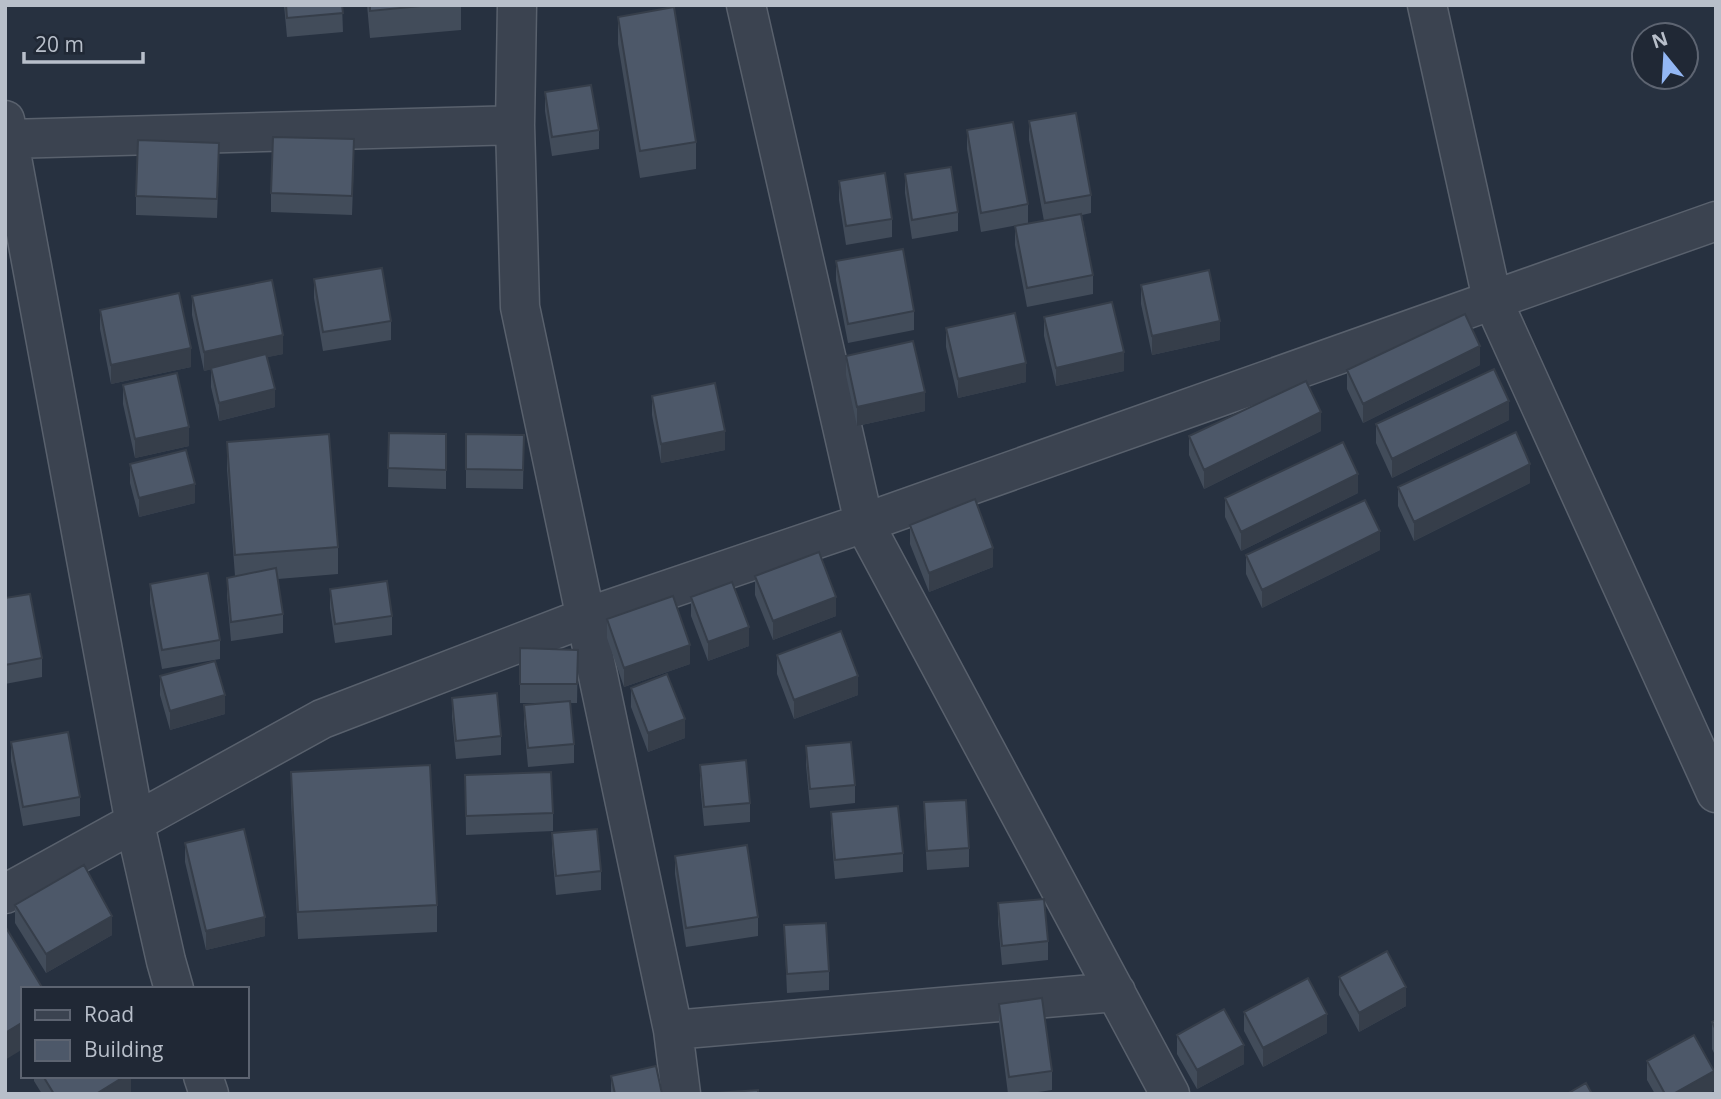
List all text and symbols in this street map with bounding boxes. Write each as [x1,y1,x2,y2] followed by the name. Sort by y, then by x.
[24,21,144,65] scale bar
[1630,21,1700,91] north arrow
[1648,25,1671,55] text: N
[35,30,84,58] text: 20 m
[21,987,248,1078] legend
[84,1000,134,1028] text: Road
[84,1035,163,1063] text: Building

